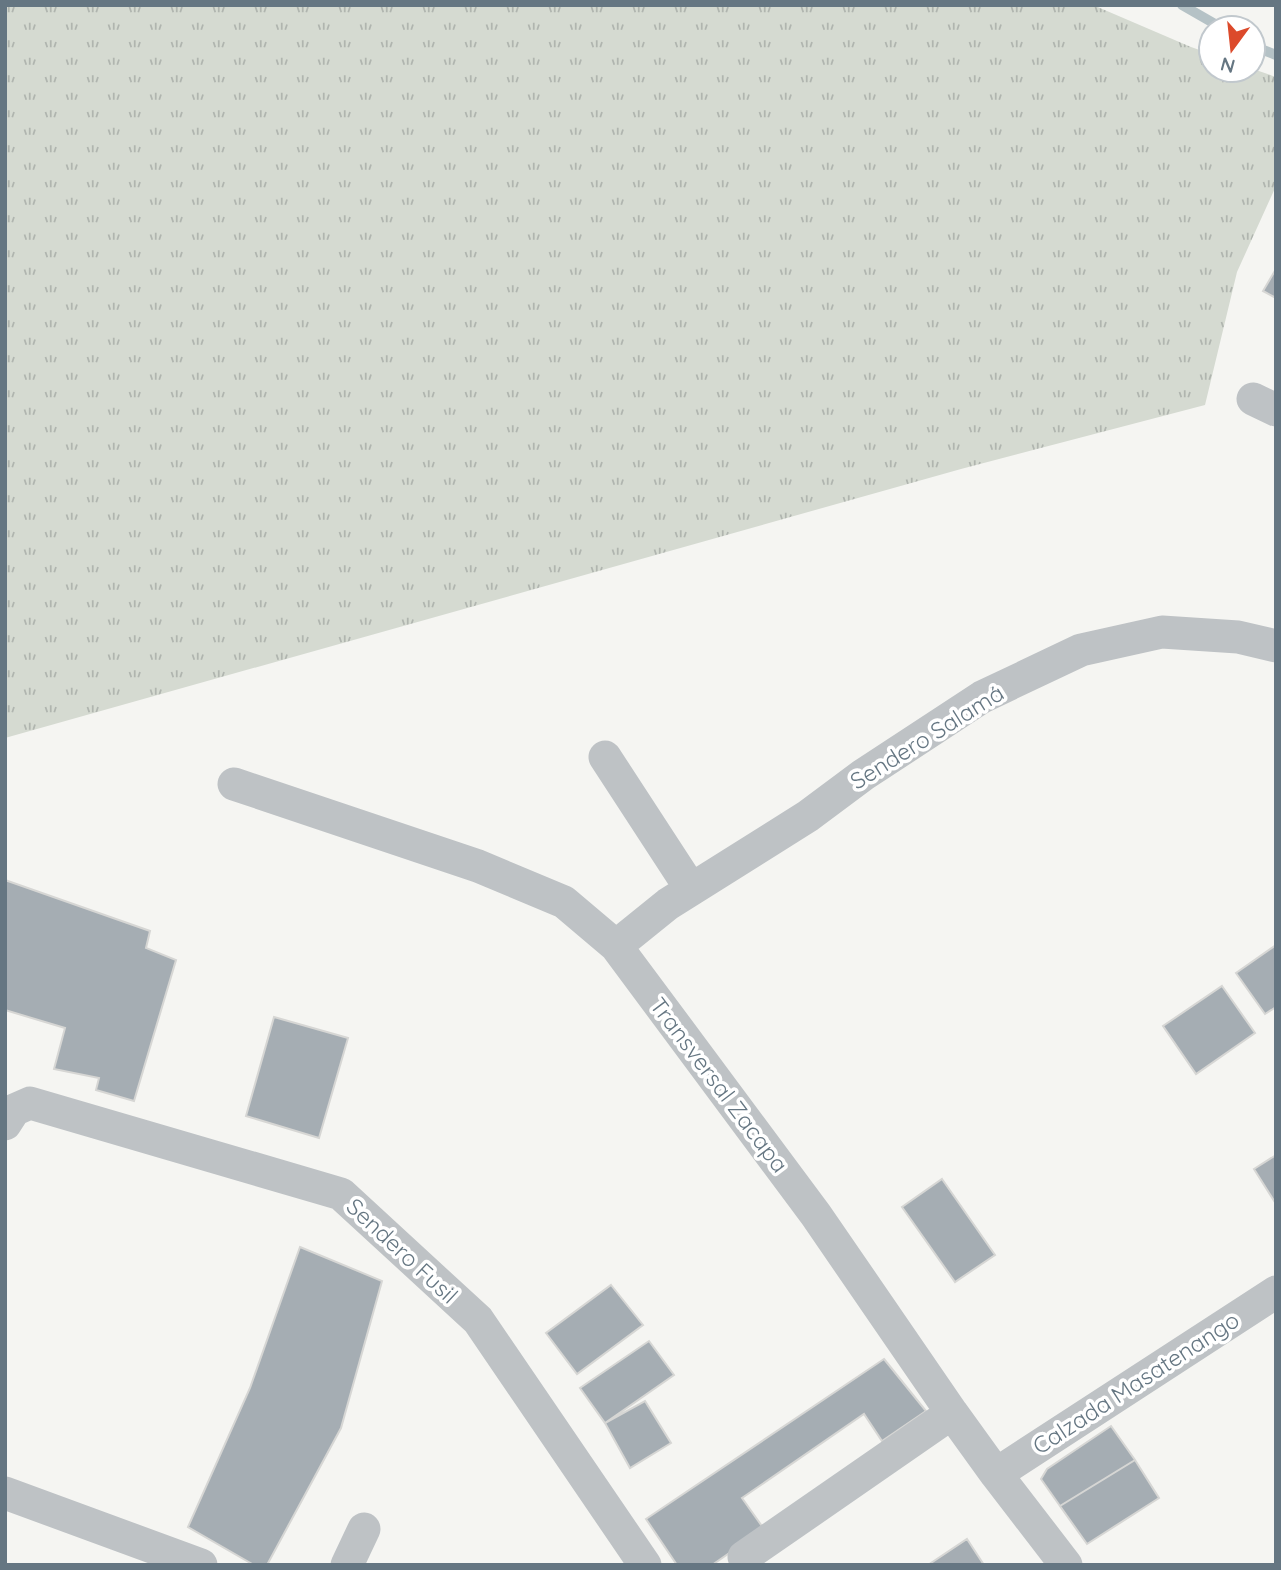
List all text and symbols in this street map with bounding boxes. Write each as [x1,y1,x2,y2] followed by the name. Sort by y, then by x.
[1197,14,1267,84] north arrow
[1218,52,1237,79] text: N
[845,678,1009,795] street label: Sendero Salamá
[644,991,795,1178] street label: Transversal Zacapa
[341,1192,464,1309] street label: Sendero Fusil
[1027,1305,1244,1460] street label: Calzada Masatenango

